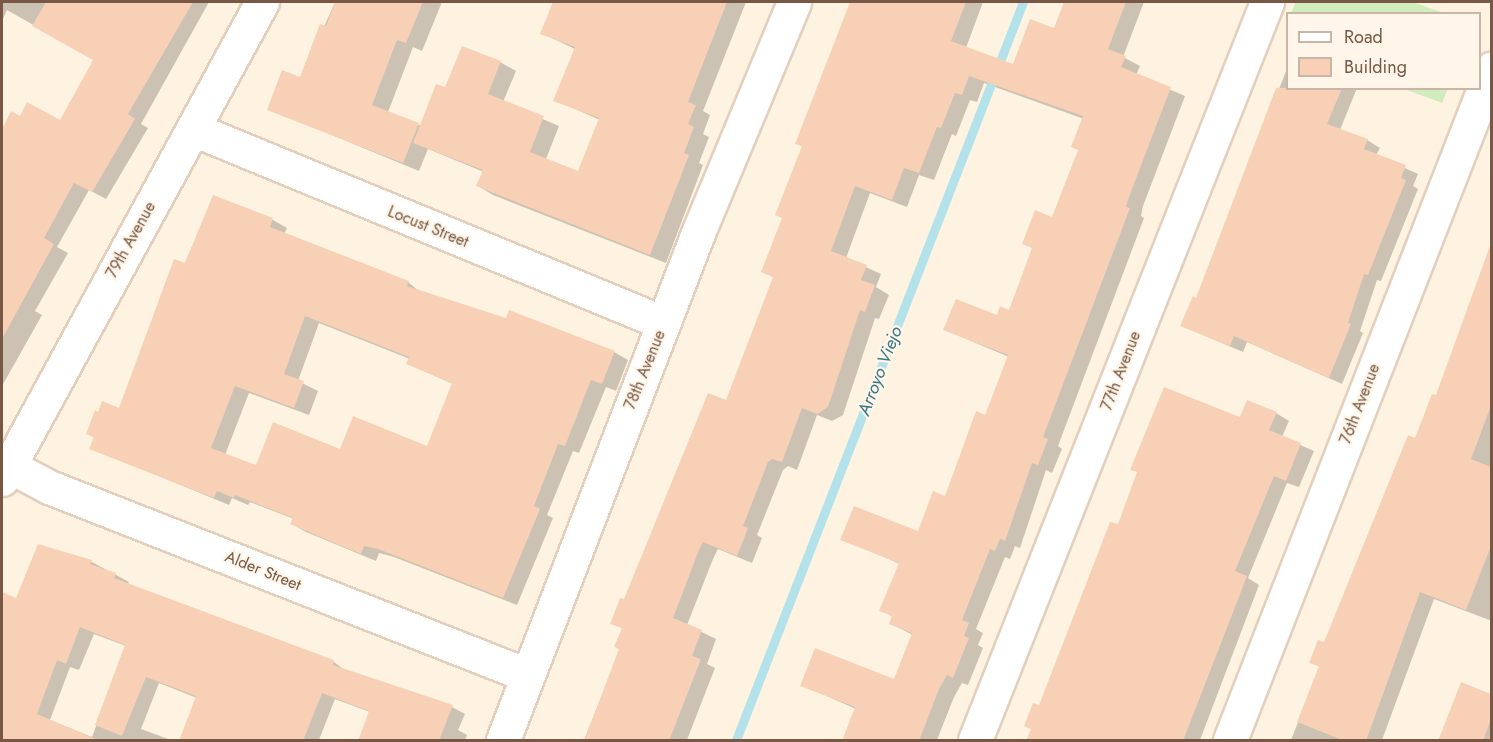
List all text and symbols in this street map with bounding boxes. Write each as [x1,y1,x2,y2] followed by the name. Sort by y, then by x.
[1286,12,1481,90] legend
[1344,24,1383,50] text: Road
[1344,54,1407,80] text: Building
[102,198,160,282] street label: 79th Avenue
[385,202,471,252] street label: Locust Street
[853,323,907,419] water label: Arroyo Viejo
[620,327,670,413] street label: 78th Avenue
[1097,328,1145,414] street label: 77th Avenue
[1336,361,1384,447] street label: 76th Avenue
[222,547,304,595] street label: Alder Street

